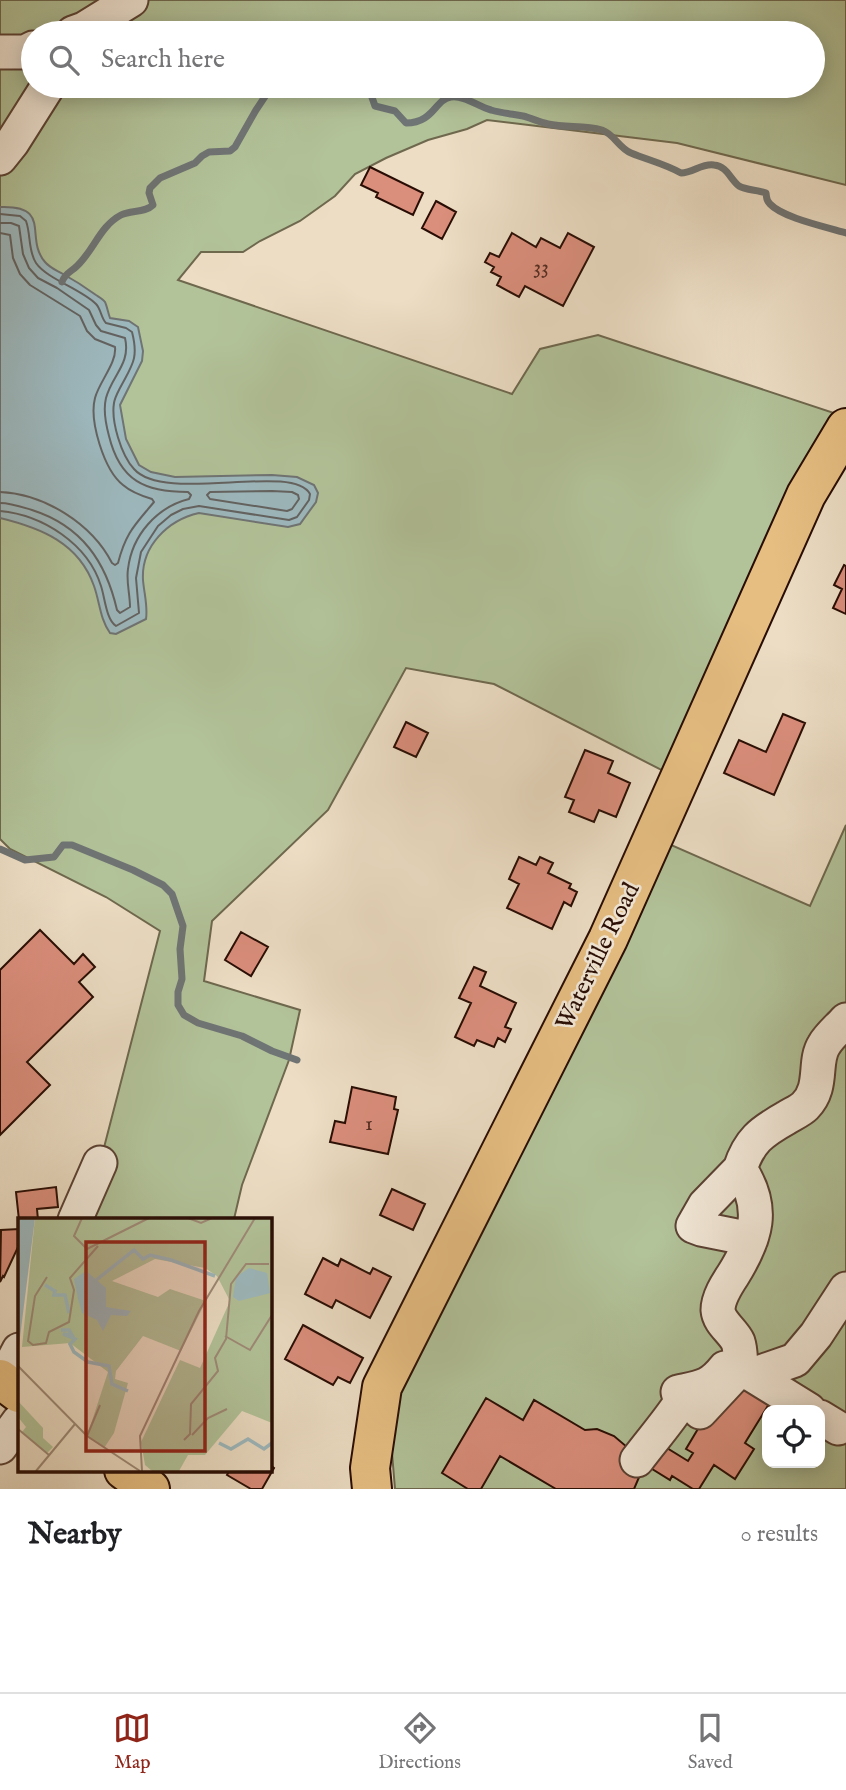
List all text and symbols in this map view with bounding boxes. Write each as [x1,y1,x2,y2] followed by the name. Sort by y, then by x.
[21,21,825,98] search box
[45,41,83,79] icon: search
[101,43,225,76] text: Search here
[533,254,549,281] house number: 33
[549,878,648,1036] street label: Waterville Road
[365,1111,373,1138] house number: 1
[18,1218,271,1472] inset map
[762,1405,825,1468] map controls
[762,1405,825,1468] button: locate
[28,1516,121,1554] text: Nearby
[740,1520,818,1549] text: 0 results
[113,1709,151,1775] tab: Map
[378,1709,461,1775] tab: Directions
[688,1709,733,1775] tab: Saved

